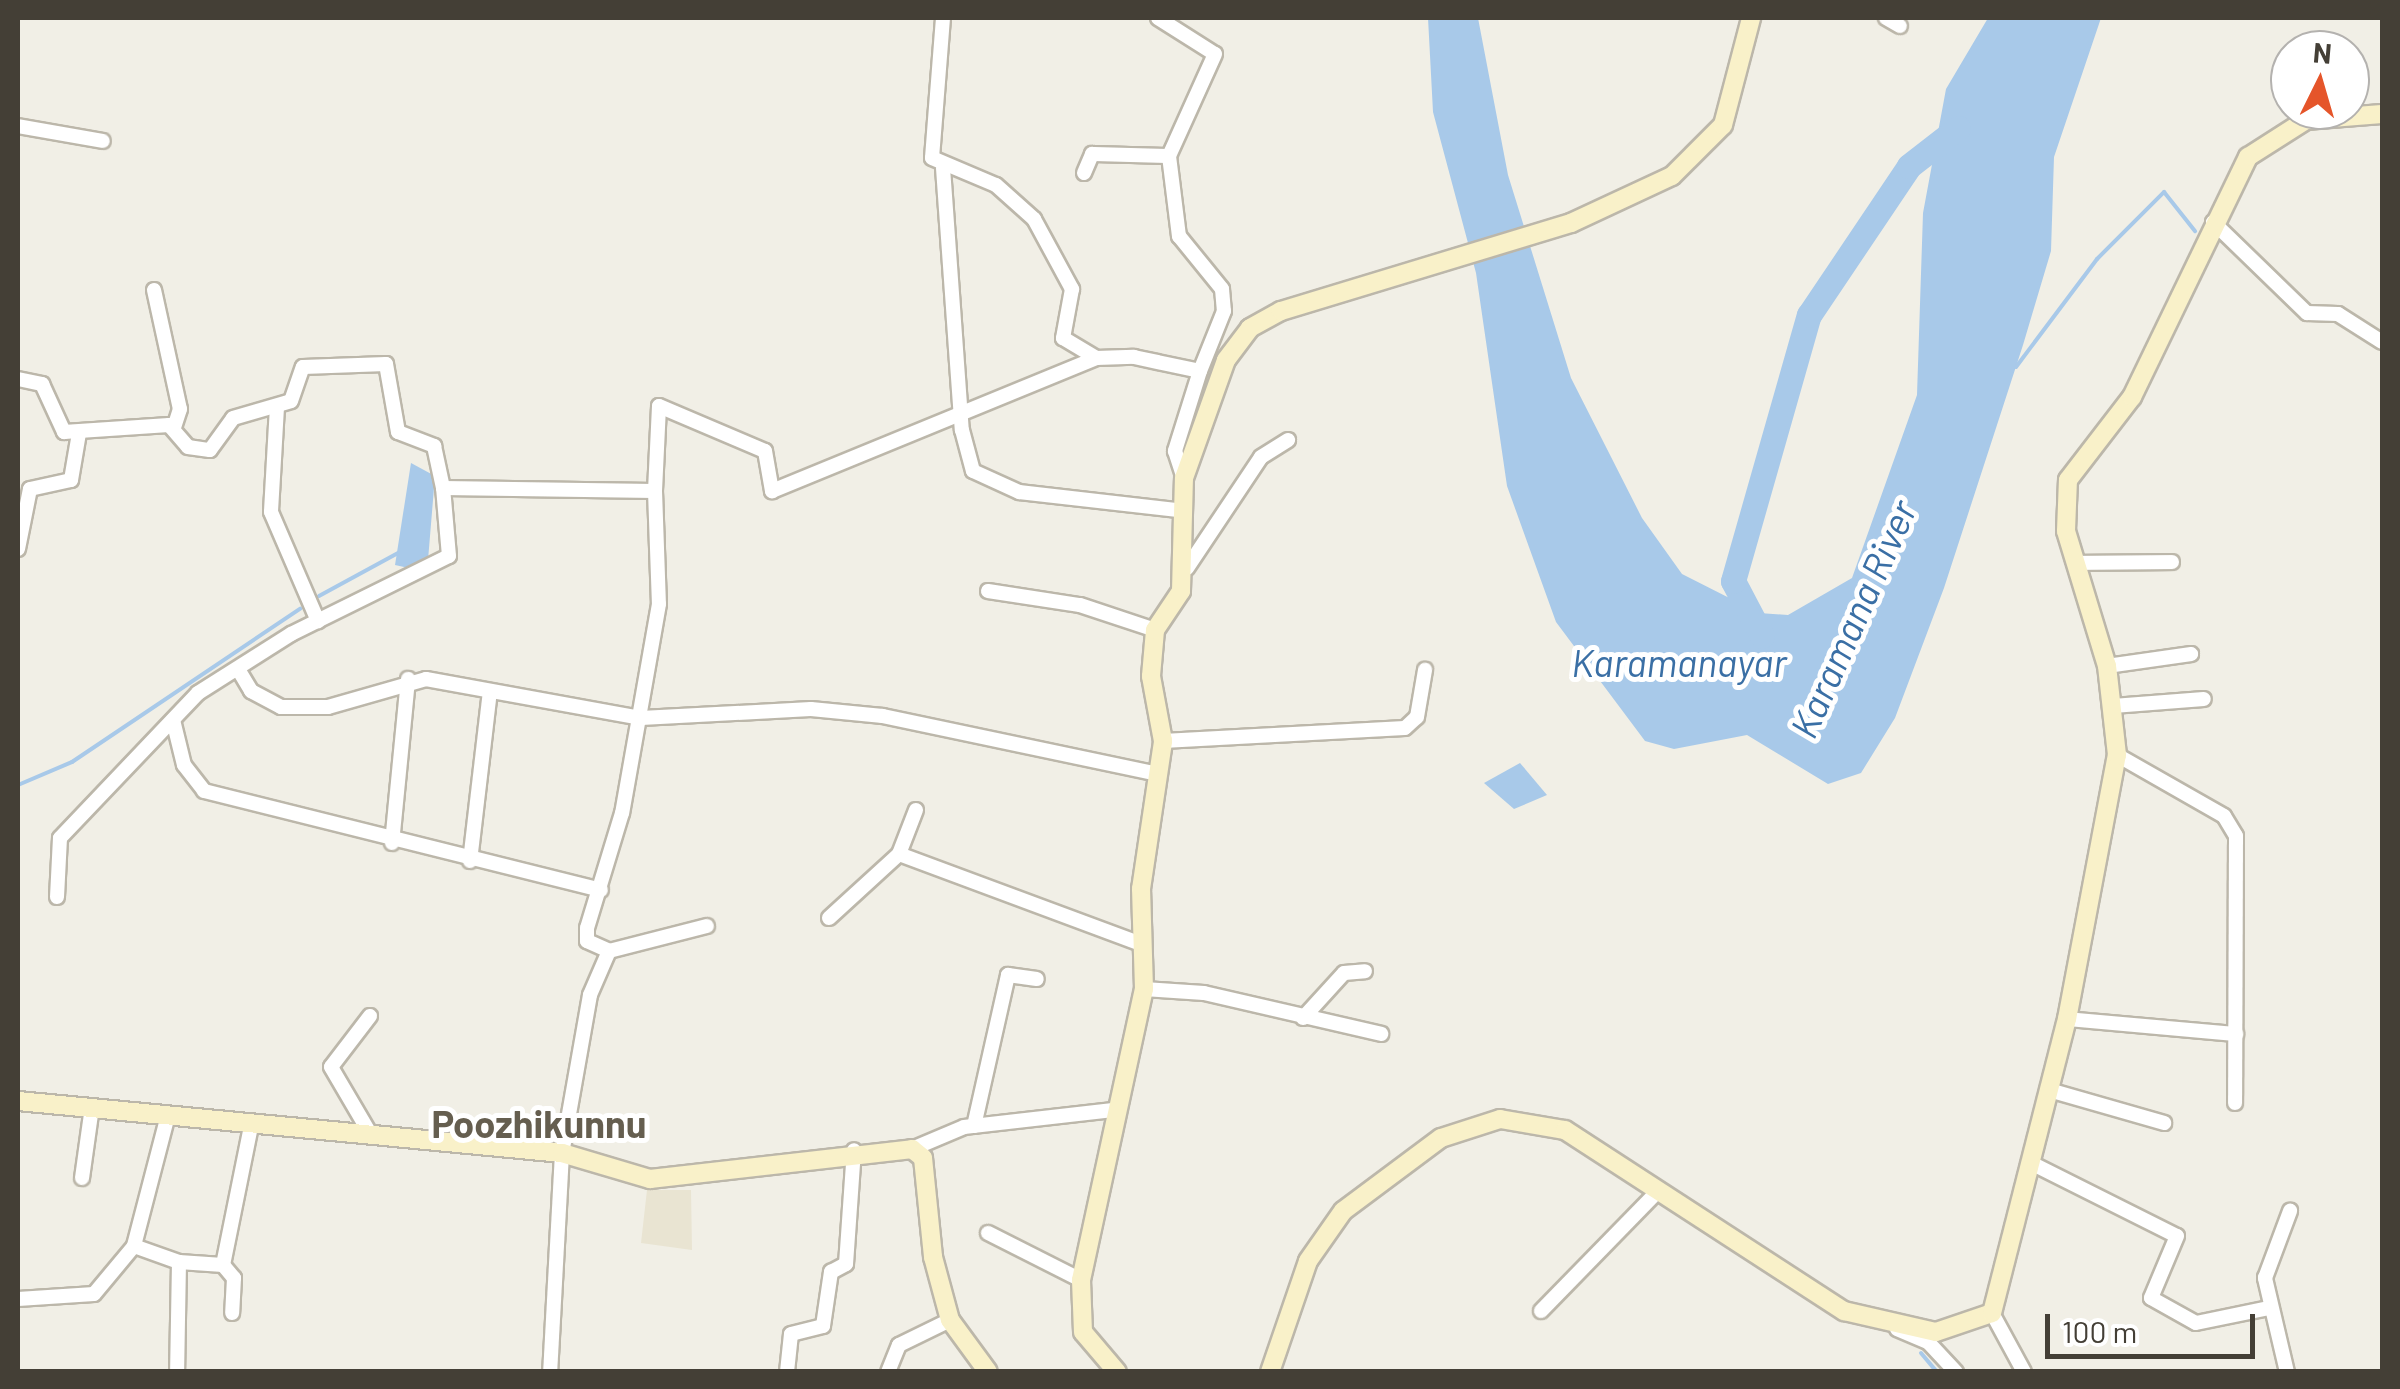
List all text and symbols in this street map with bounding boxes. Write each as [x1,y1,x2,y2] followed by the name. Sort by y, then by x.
[2270,30,2370,130] north arrow
[2312,34,2333,70] text: N
[1780,493,1926,745] water label: Karamana River
[1571,640,1787,686] water label: Karamanayar
[431,1101,647,1147] district label: Poozhikunnu
[2050,1294,2260,1356] scale bar
[2062,1313,2137,1349] text: 100 m

